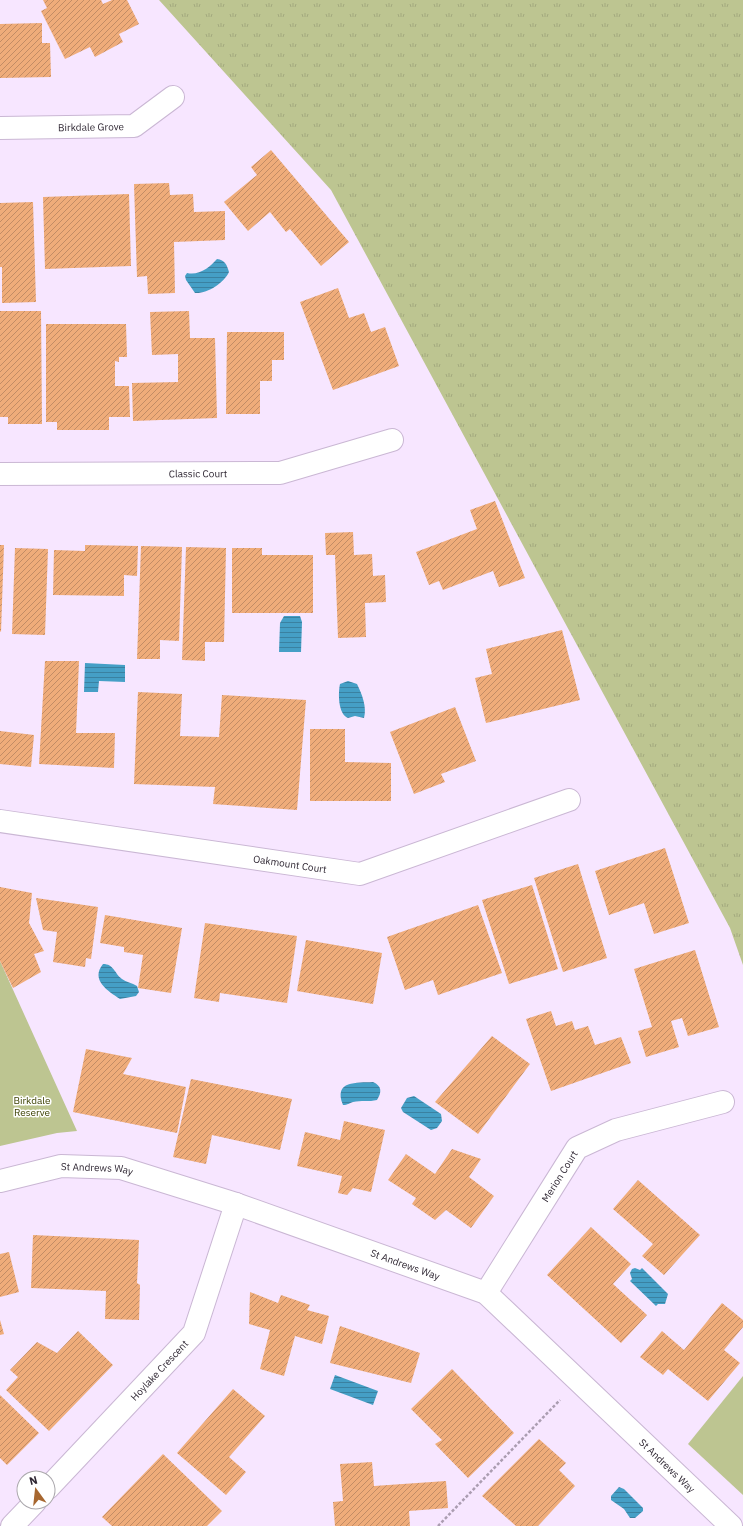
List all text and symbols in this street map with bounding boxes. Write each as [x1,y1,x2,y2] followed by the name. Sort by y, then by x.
[58,120,125,134] street label: Birkdale Grove
[169,467,228,480] street label: Classic Court
[252,852,328,876] street label: Oakmount Court
[13,1094,51,1119] park label: Birkdale Reserve
[538,1148,581,1204] street label: Merion Court
[61,1159,135,1178] street label: St Andrews Way
[369,1246,442,1283] street label: St Andrews Way
[127,1337,191,1403] street label: Hoylake Crescent
[637,1436,698,1495] street label: St Andrews Way
[16,1470,56,1510] north arrow
[28,1473,39,1488] text: N

